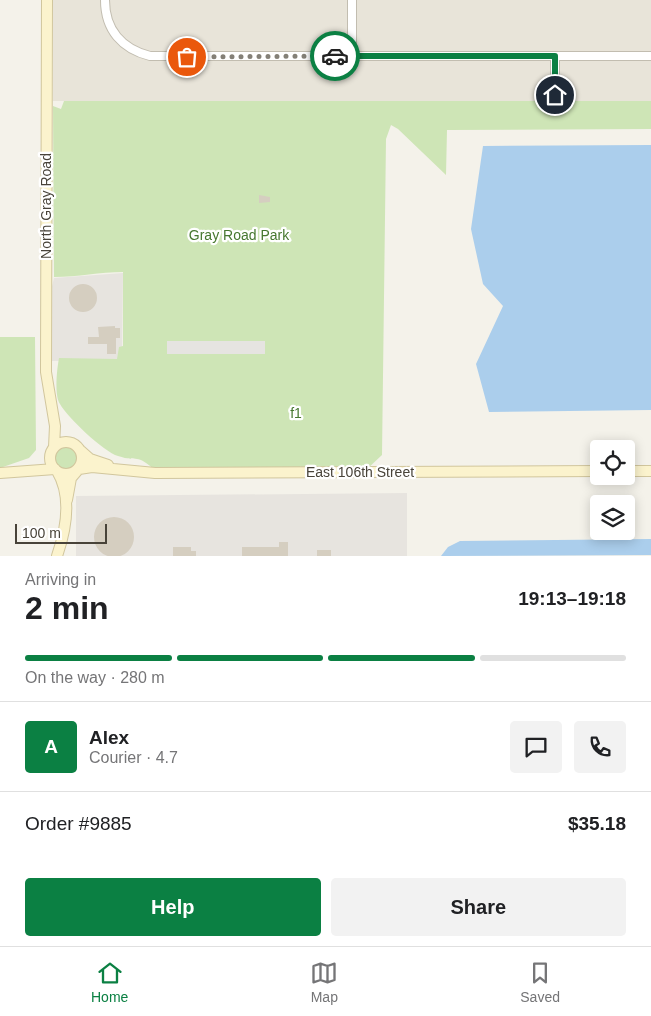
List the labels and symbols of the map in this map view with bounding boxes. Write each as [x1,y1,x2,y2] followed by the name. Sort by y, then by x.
[310,31,360,81] courier
[166,36,208,78] pin
[534,74,576,116] pin
[38,153,54,259] street label: North Gray Road
[189,227,290,243] park label: Gray Road Park
[290,405,302,421] park label: f1
[306,464,414,480] street label: East 106th Street
[15,521,108,544] scale bar

